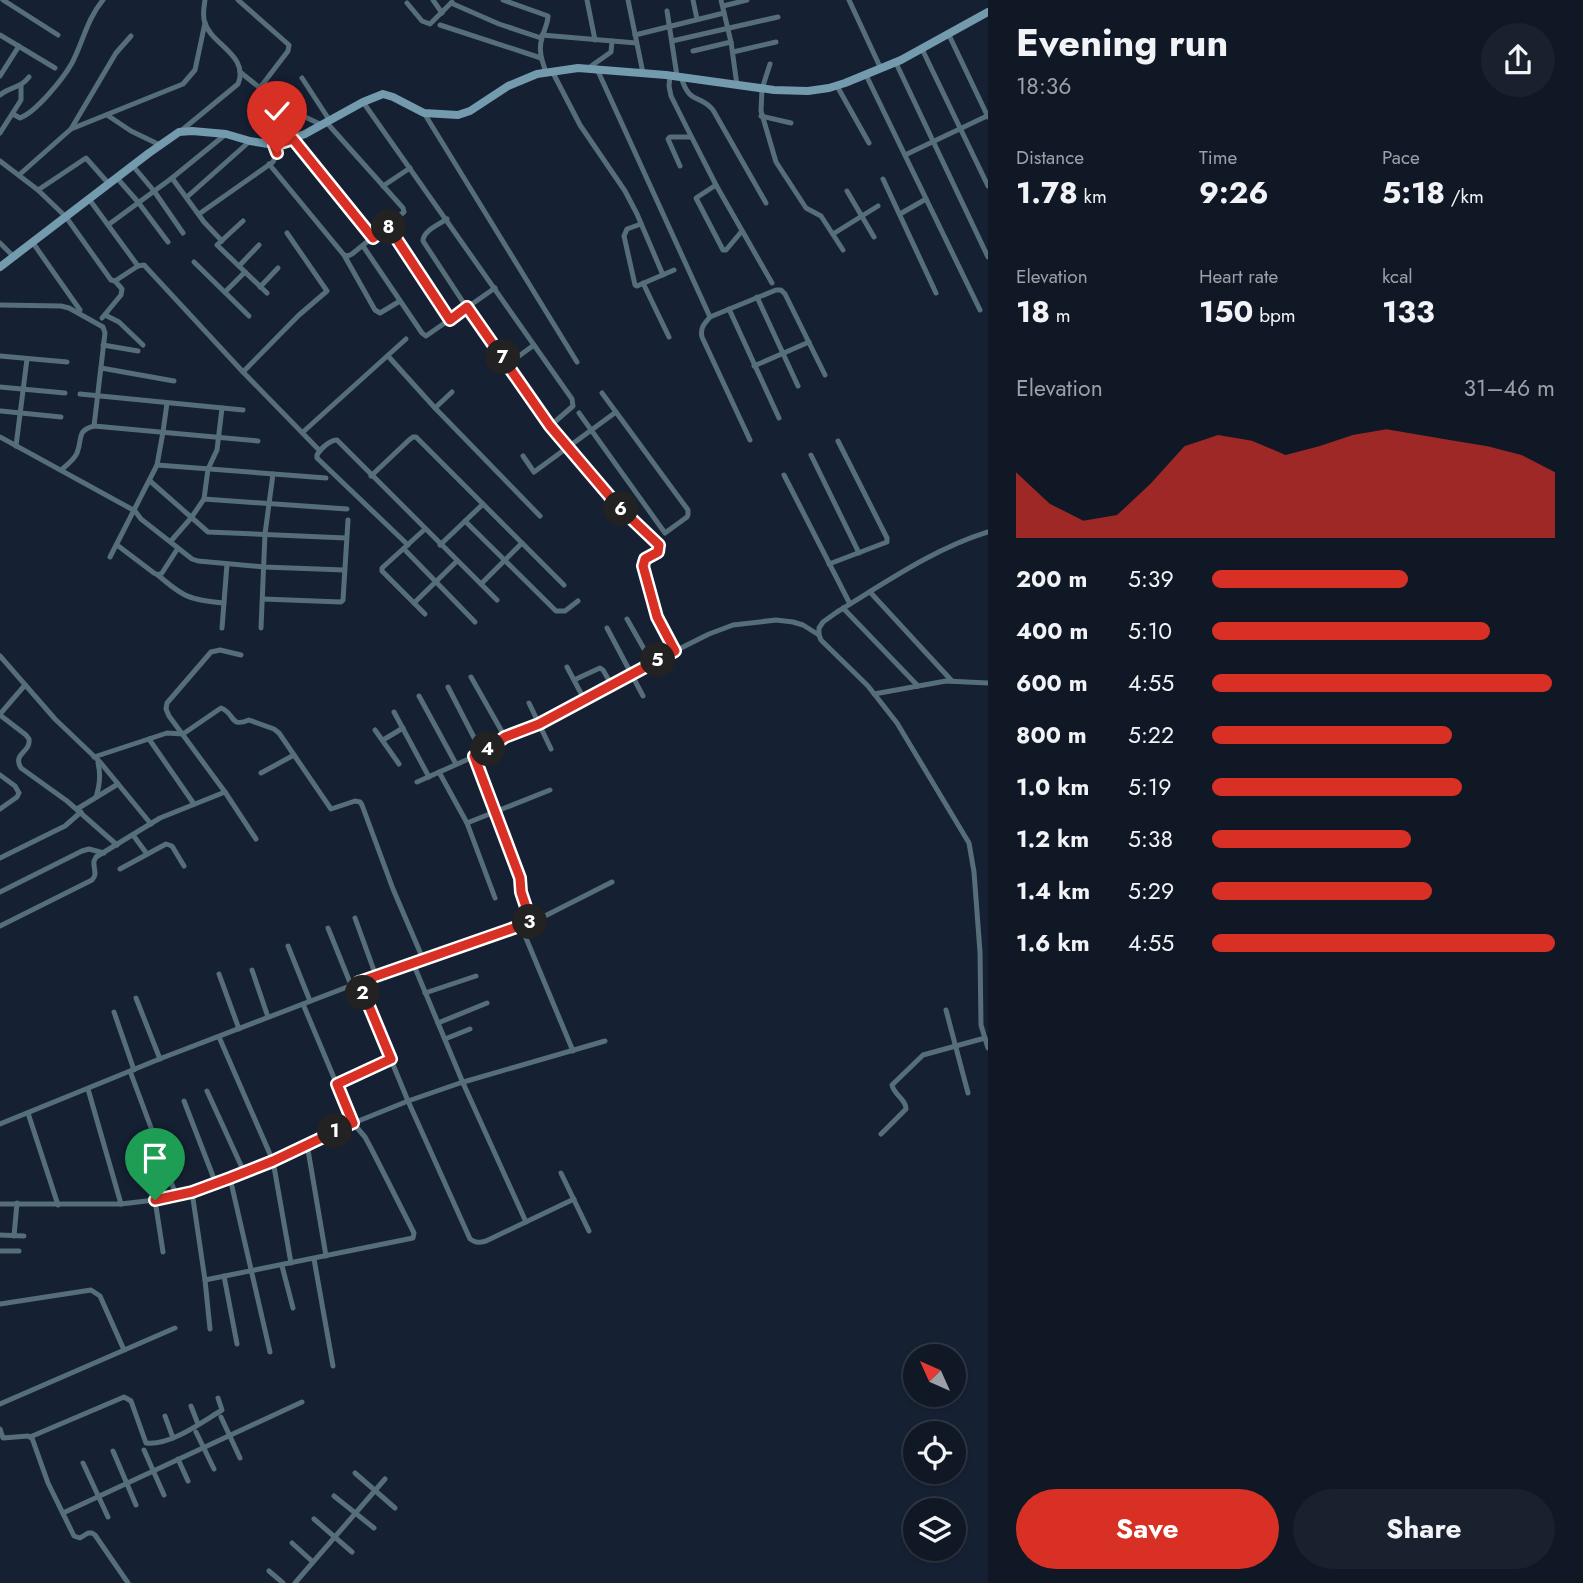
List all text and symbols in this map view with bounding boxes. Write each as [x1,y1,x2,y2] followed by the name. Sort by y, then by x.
[1016,15,1228,70] text: Evening run
[1481,23,1555,97] button: share
[1016,69,1072,103] text: 18:36
[247,81,307,153] pin
[258,92,296,130] icon: check
[1016,144,1084,171] text: Distance
[1199,144,1237,171] text: Time
[1382,144,1420,171] text: Pace
[1016,171,1078,214] text: 1.78
[1199,171,1268,214] text: 9:26
[1382,171,1445,214] text: 5:18
[1078,183,1107,210] text: km
[1445,183,1484,210] text: /km
[372,210,406,244] pin: 8
[383,213,394,240] text: 8
[1016,263,1088,290] text: Elevation
[1199,263,1278,290] text: Heart rate
[1382,263,1413,290] text: kcal
[1016,290,1050,333] text: 18
[1199,290,1253,333] text: 150
[1382,290,1435,333] text: 133
[1050,302,1071,329] text: m
[1253,302,1296,329] text: bpm
[486,340,520,374] pin: 7
[497,343,508,370] text: 7
[1016,371,1103,405] text: Elevation
[1464,371,1555,405] text: 31–46 m
[604,491,638,526] pin: 6
[614,495,627,522] text: 6
[1016,562,1087,596] text: 200 m
[1128,562,1174,596] text: 5:39
[1016,614,1088,648] text: 400 m
[1128,614,1172,648] text: 5:10
[640,642,676,678] pin: 5
[651,646,664,673] text: 5
[1016,666,1088,700] text: 600 m
[1128,666,1174,700] text: 4:55
[1016,718,1087,752] text: 800 m
[1128,718,1174,752] text: 5:22
[470,732,505,766] pin: 4
[481,735,494,762] text: 4
[1016,770,1089,804] text: 1.0 km
[1128,770,1171,804] text: 5:19
[1016,822,1089,856] text: 1.2 km
[1128,822,1173,856] text: 5:38
[1016,874,1090,908] text: 1.4 km
[1128,874,1174,908] text: 5:29
[512,904,548,940] pin: 3
[524,908,535,935] text: 3
[1016,926,1090,960] text: 1.6 km
[1128,926,1174,960] text: 4:55
[346,976,380,1010] pin: 2
[356,979,369,1006] text: 2
[318,1114,352,1148] pin: 1
[330,1117,339,1144] text: 1
[125,1128,185,1200] pin
[136,1139,174,1177] icon: arrive
[903,1344,966,1407] north arrow
[903,1344,966,1561] map controls
[903,1421,966,1484] button: locate
[1016,1489,1279,1569] button: Save
[1293,1489,1555,1569] button: Share
[903,1498,966,1561] button: layers

